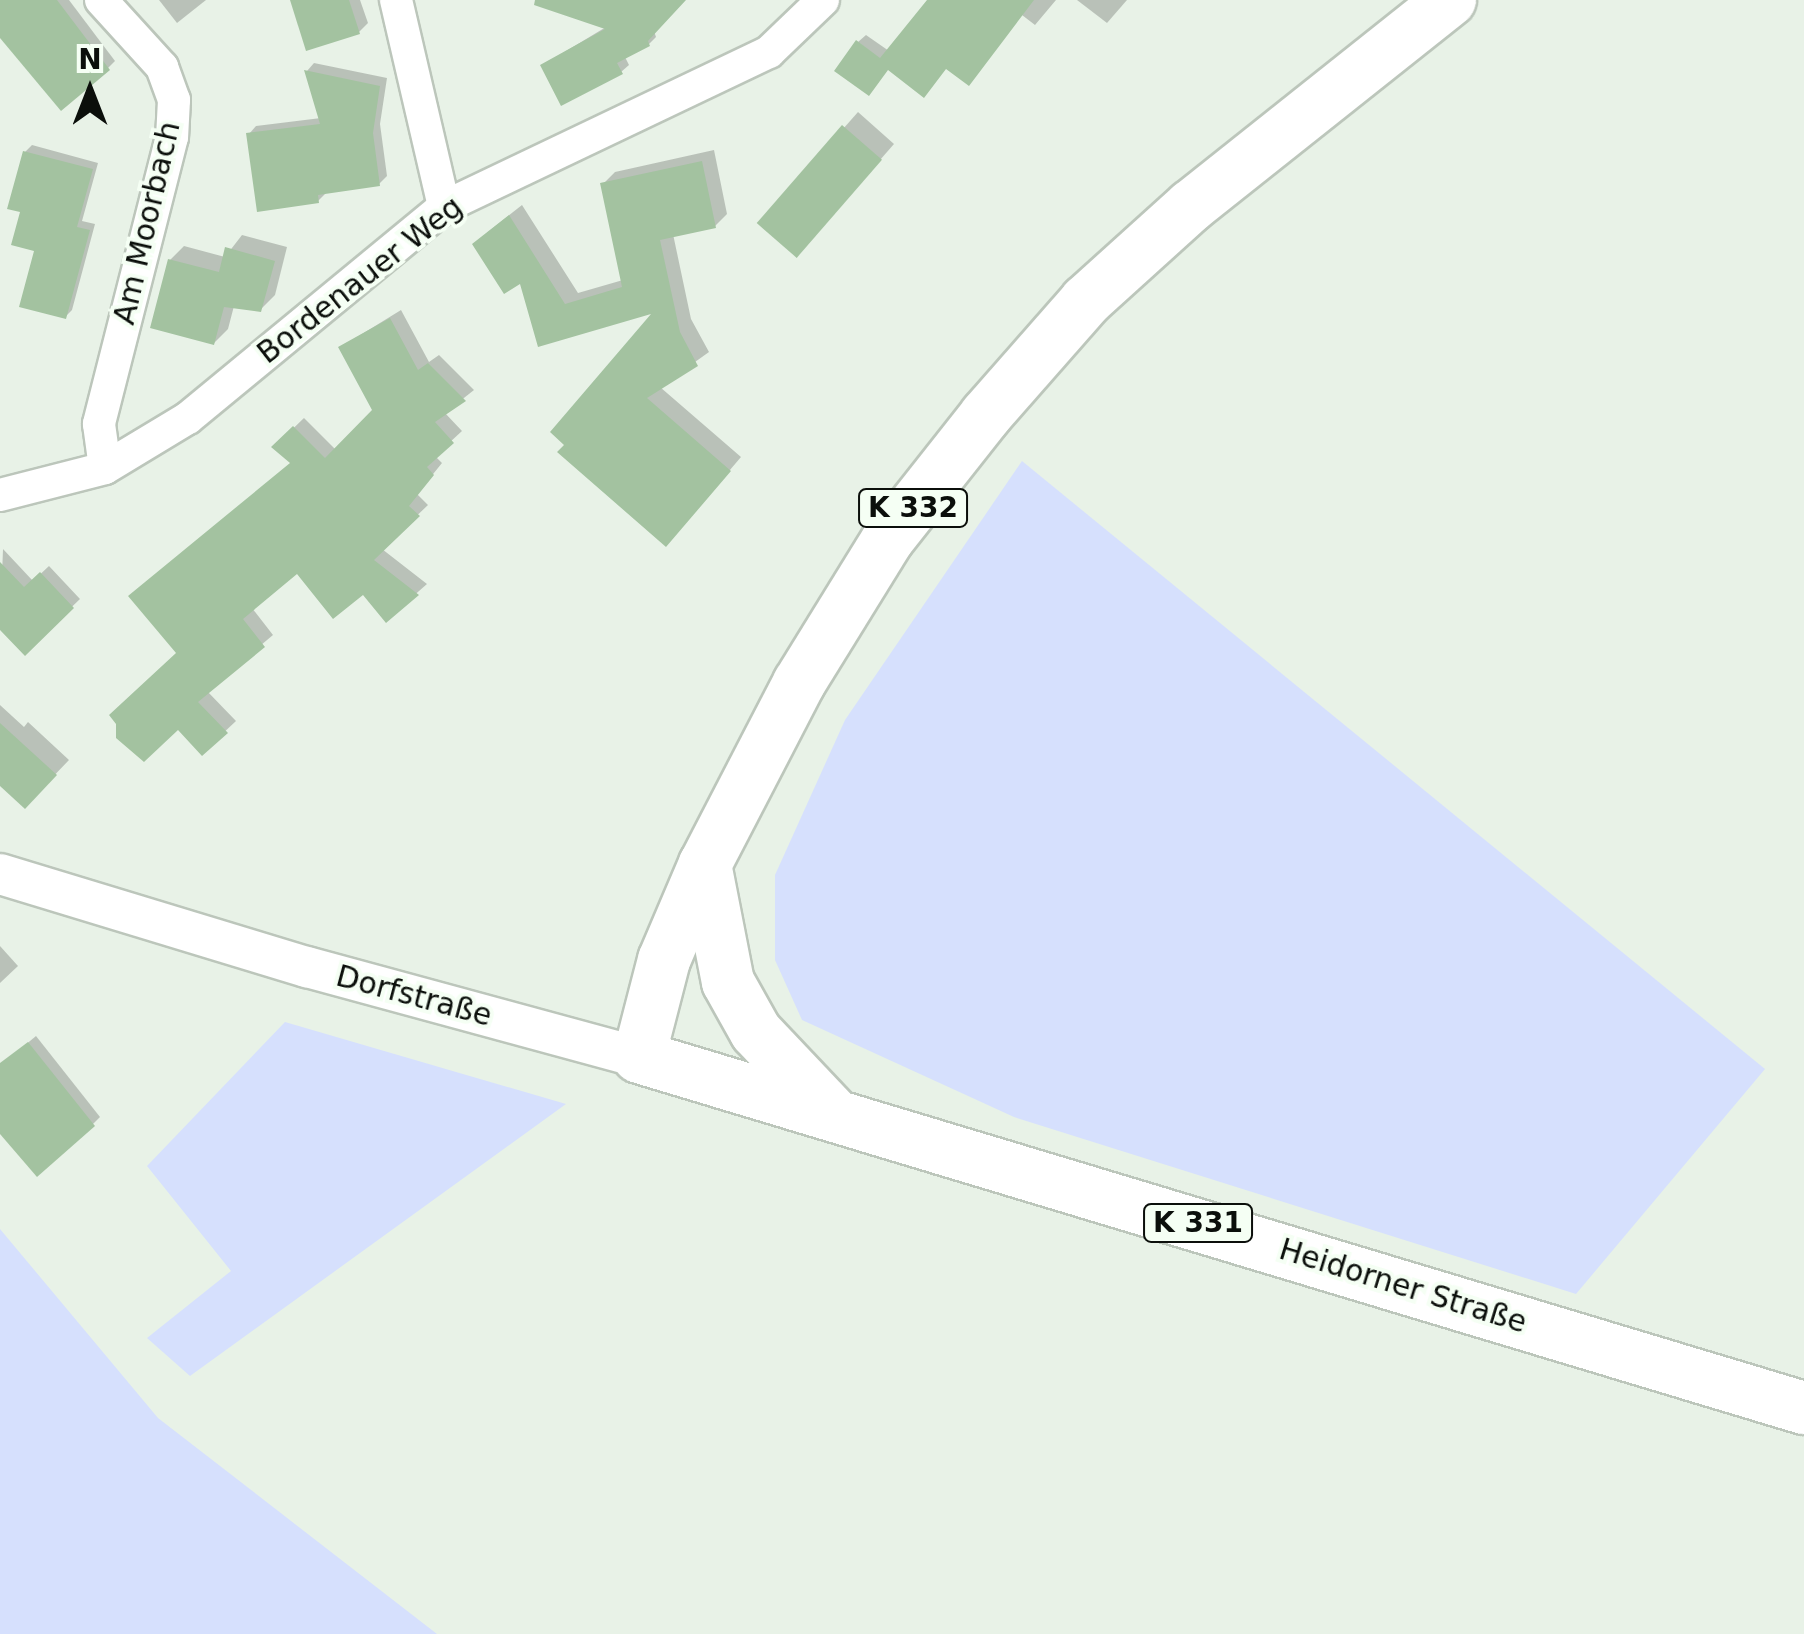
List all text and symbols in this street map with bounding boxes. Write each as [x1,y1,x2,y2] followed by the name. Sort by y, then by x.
[40,40,140,140] north arrow
[78,43,102,76] text: N
[106,118,188,328] street label: Am Moorbach
[250,189,470,371] street label: Bordenauer Weg
[858,485,968,531] road number: K 332
[332,958,496,1034] street label: Dorfstraße
[1143,1200,1253,1246] road number: K 331
[1275,1231,1531,1341] street label: Heidorner Straße

